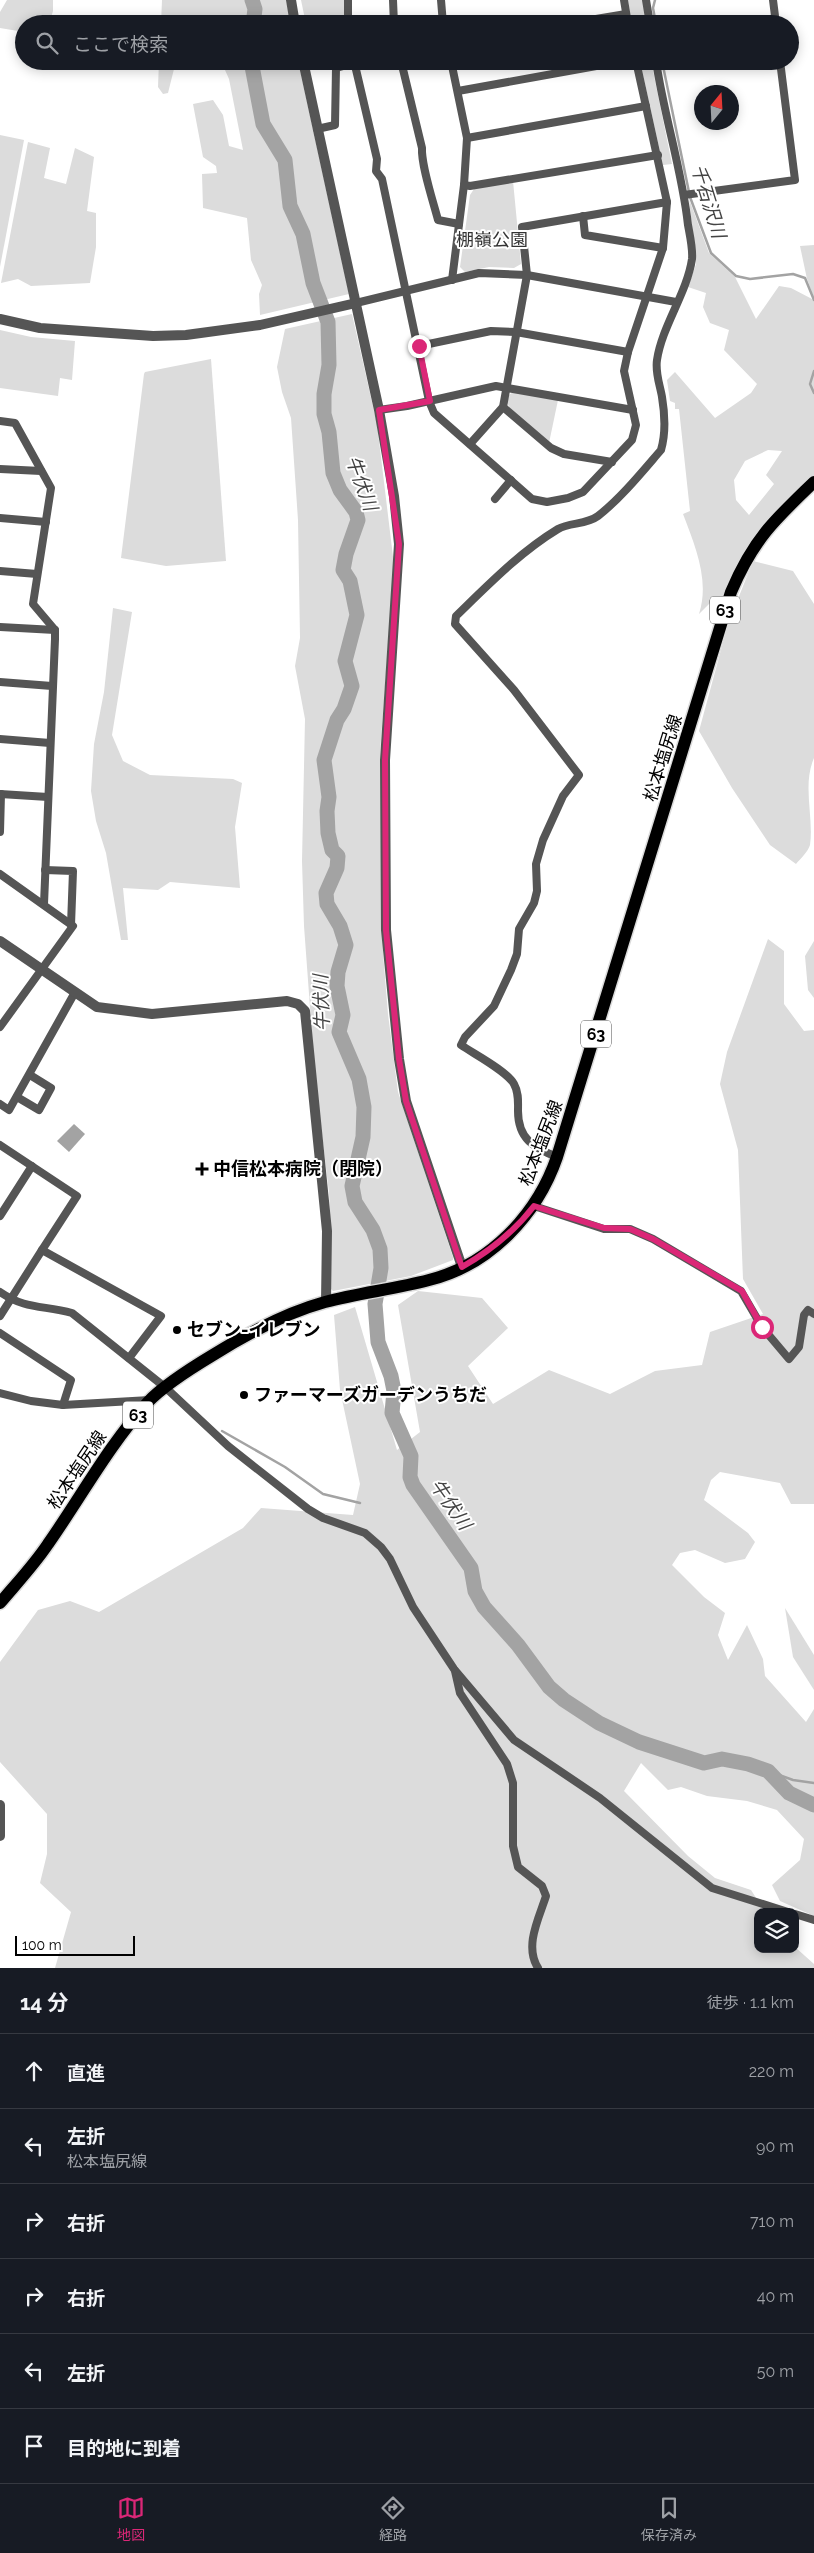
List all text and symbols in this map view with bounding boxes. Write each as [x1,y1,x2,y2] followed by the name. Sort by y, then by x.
[15,15,799,70] search box
[33,29,61,57] icon: search
[73,33,168,55] text: ここで検索
[694,85,739,130] north arrow
[687,161,731,242] water label: 千石沢川
[456,229,528,250] park label: 棚嶺公園
[408,335,431,358] route end
[342,452,383,515] water label: 牛伏川
[710,596,740,624] road number: 63
[639,712,686,804] street label: 松本塩尻線
[309,972,333,1032] water label: 牛伏川
[581,1021,611,1048] road number: 63
[515,1097,566,1189] street label: 松本塩尻線
[213,1158,393,1179] place label: 中信松本病院（閉院）
[195,1162,209,1176] marker: 中信松本病院（閉院）
[751,1316,774,1339] route start
[187,1319,321,1340] place label: セブン-イレブン
[171,1324,183,1336] marker: セブン-イレブン
[254,1384,487,1405] place label: ファーマーズガーデンうちだ
[238,1389,250,1401] marker: ファーマーズガーデンうちだ
[123,1402,153,1428] road number: 63
[43,1427,110,1513] street label: 松本塩尻線
[426,1474,478,1535] water label: 牛伏川
[754,1908,799,1953] map controls
[754,1908,799,1953] button: layers
[15,1933,135,1956] scale bar
[22,1937,62,1953] text: 100 m
[20,1990,68,2015] text: 14 分
[707,1993,794,2012] text: 徒歩 · 1.1 km
[20,2057,48,2085] icon: ahead
[67,2062,105,2084] text: 直進
[749,2062,794,2081] text: 220 m
[67,2125,105,2147] text: 左折
[20,2132,48,2160] icon: left
[756,2137,794,2156] text: 90 m
[67,2152,147,2171] text: 松本塩尻線
[20,2207,48,2235] icon: right
[67,2212,105,2234] text: 右折
[750,2212,794,2231] text: 710 m
[20,2282,48,2310] icon: right
[67,2287,105,2309] text: 右折
[757,2287,794,2306] text: 40 m
[20,2357,48,2385] icon: left
[67,2362,105,2384] text: 左折
[757,2362,794,2381] text: 50 m
[20,2432,48,2460] icon: arrive
[67,2437,181,2459] text: 目的地に到着
[117,2494,145,2544] tab: 地図
[379,2494,407,2544] tab: 経路
[641,2494,697,2544] tab: 保存済み

